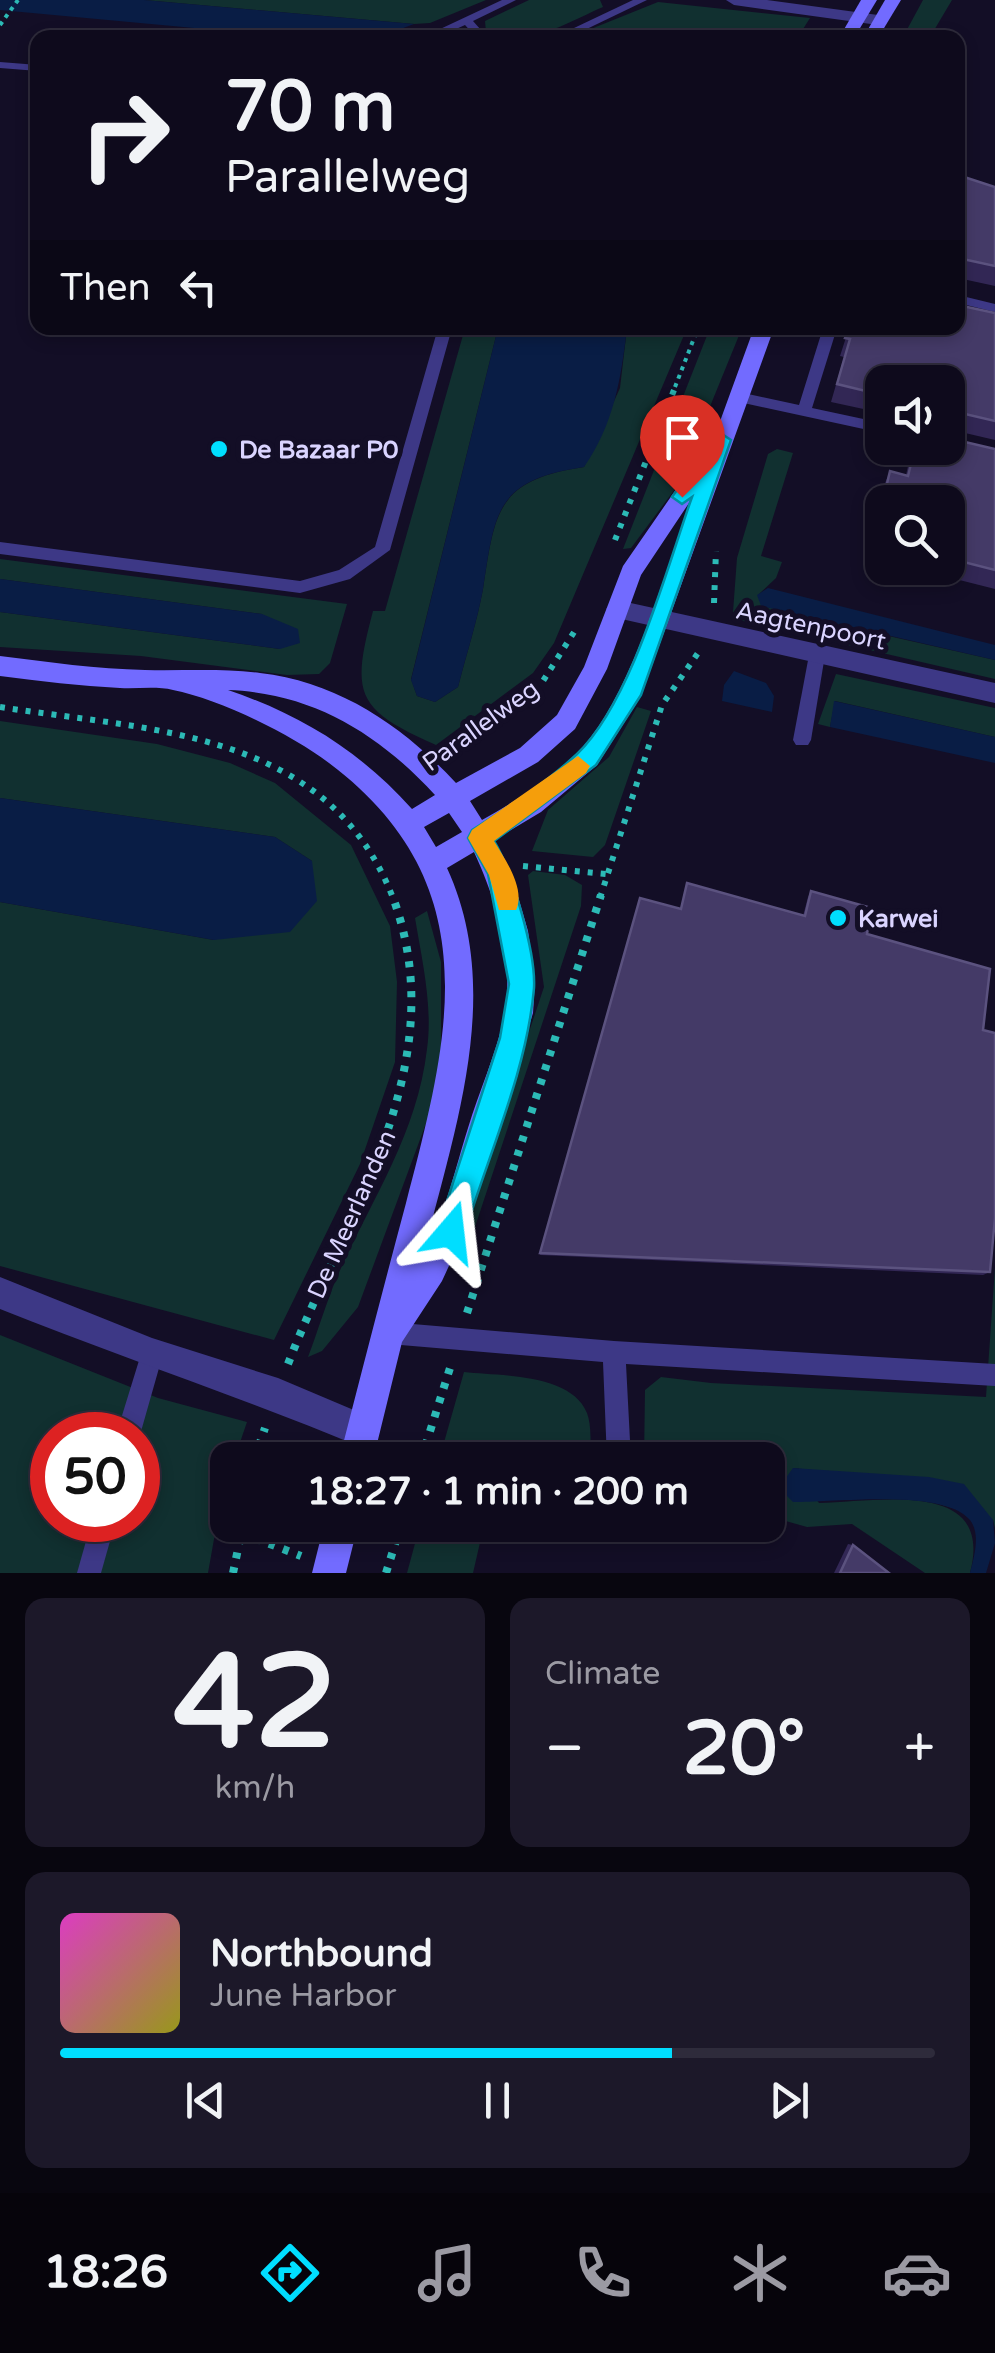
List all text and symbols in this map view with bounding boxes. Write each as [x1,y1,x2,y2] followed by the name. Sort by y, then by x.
[225,66,395,150] text: 70 m
[60,70,190,200] icon: right
[225,151,470,205] text: Parallelweg
[171,260,226,315] icon: left
[60,265,151,311] text: Then
[865,365,965,585] map controls
[865,365,965,465] button: sound
[640,395,725,498] pin
[655,410,710,465] icon: arrive
[239,435,399,465] place label: De Bazaar P0
[208,438,230,460] marker: De Bazaar P0
[865,485,965,585] button: search
[733,595,889,657] street label: Aagtenpoort
[417,674,544,778] street label: Parallelweg
[858,904,938,934] place label: Karwei
[827,907,849,929] marker: Karwei
[301,1126,402,1303] street label: De Meerlanden
[399,1180,503,1284] position arrow
[30,1412,160,1542] speed limit sign: 50
[306,1469,689,1515] text: 18:27 · 1 min · 200 m
[173,1626,337,1782] text: 42
[545,1655,660,1693] text: Climate
[683,1704,805,1794] text: 20°
[545,1716,584,1782] text: −
[904,1716,935,1782] text: +
[215,1769,295,1807] text: km/h
[210,1931,433,1977] text: Northbound
[210,1977,397,2015] text: June Harbor
[178,2073,233,2128] icon: previous
[470,2073,525,2128] icon: pause
[762,2073,817,2128] icon: next
[255,2238,325,2308] icon: directions
[412,2238,482,2308] icon: music
[568,2238,638,2308] icon: phone
[725,2238,795,2308] icon: climate
[882,2238,952,2308] icon: car
[43,2246,168,2300] text: 18:26

